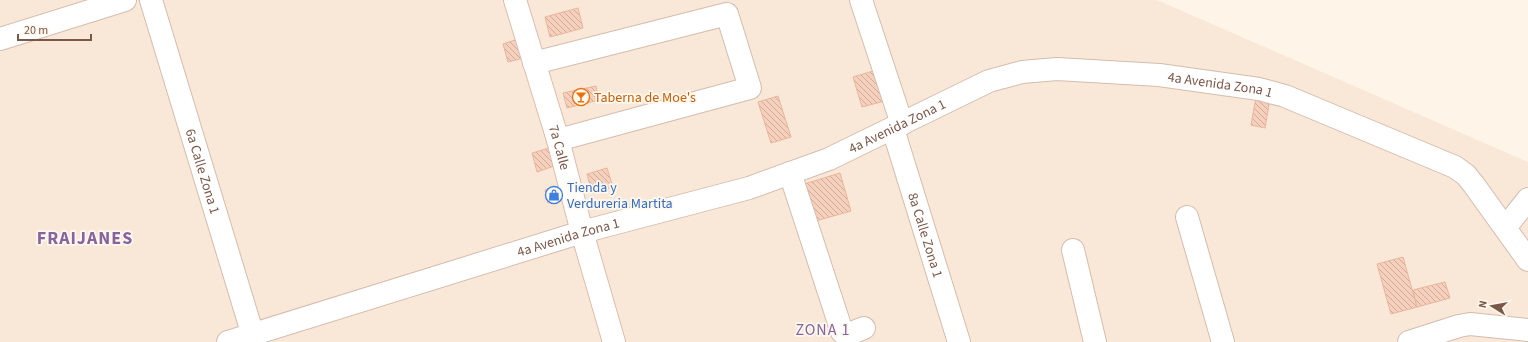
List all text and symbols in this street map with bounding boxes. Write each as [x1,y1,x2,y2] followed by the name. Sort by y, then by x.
[18,16,91,42] scale bar
[24,22,48,39] text: 20 m
[1166,67,1275,103] street label: 4a Avenida Zona 1
[571,87,591,107] bar icon: Taberna de Moe's
[594,88,696,108] place label: Taberna de Moe's
[845,95,949,159] street label: 4a Avenida Zona 1
[543,123,574,172] street label: 7a Calle
[180,126,225,217] street label: 6a Calle Zona 1
[567,178,673,214] place label: Tienda y Verdureria Martita
[544,185,564,205] shop icon: Tienda y Verdureria Martita
[902,190,948,280] street label: 8a Calle Zona 1
[515,214,622,263] street label: 4a Avenida Zona 1
[37,226,133,251] district label: FRAIJANES
[1472,286,1512,326] north arrow
[1475,299,1491,309] text: N
[795,319,851,341] district label: ZONA 1

